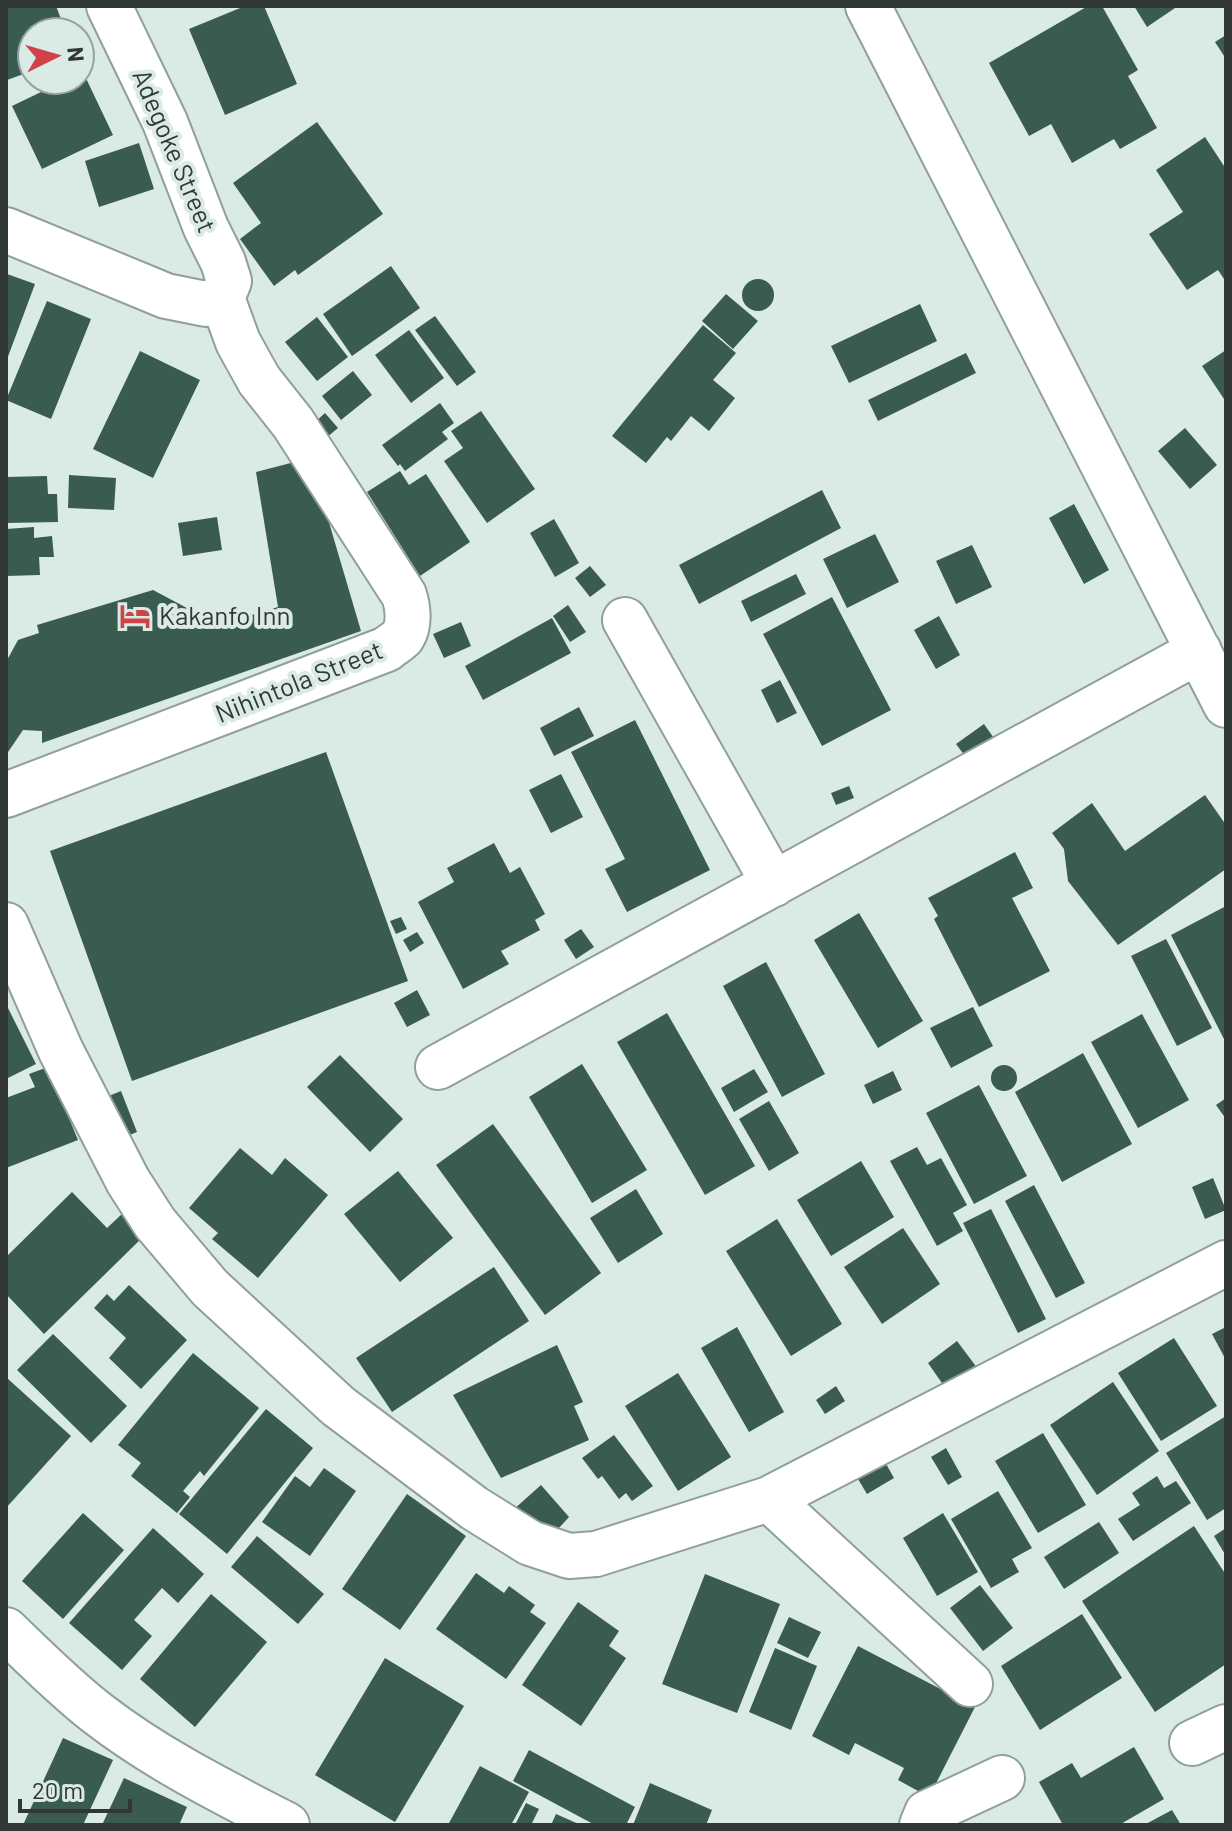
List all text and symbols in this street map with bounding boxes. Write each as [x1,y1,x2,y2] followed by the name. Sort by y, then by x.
[16,16,96,96] north arrow
[63,46,91,63] text: N
[127,64,224,237] street label: Adegoke Street
[118,599,152,633] hotel icon: Kakanfo Inn
[159,599,290,630] place label: Kakanfo Inn
[210,633,387,728] street label: Nihintola Street
[20,1763,130,1813] scale bar
[32,1775,83,1804] text: 20 m

